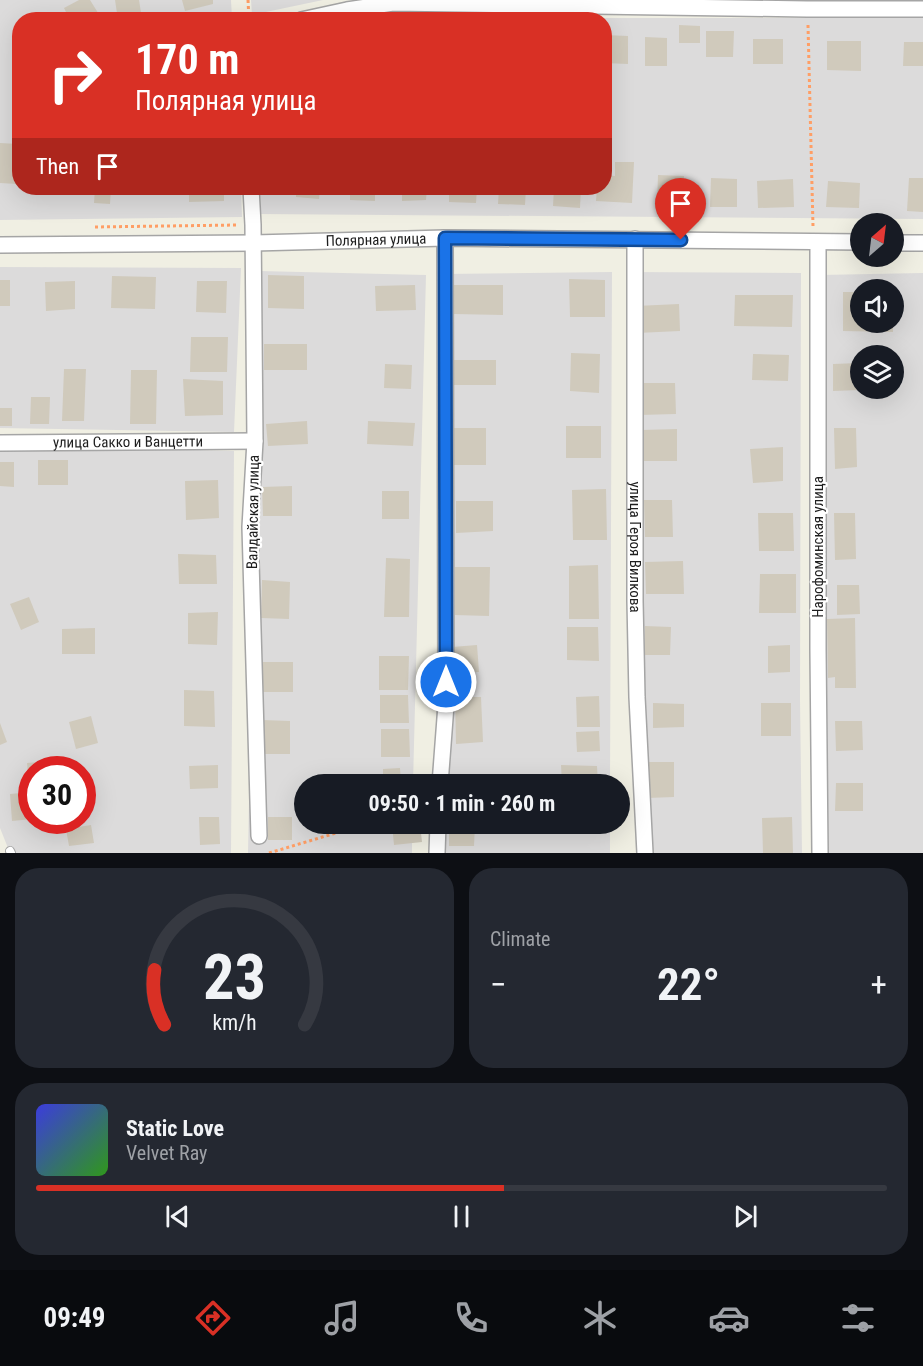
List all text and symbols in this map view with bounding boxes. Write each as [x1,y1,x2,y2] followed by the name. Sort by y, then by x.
[135,35,240,84] text: 170 m
[36,36,114,114] icon: right
[135,85,316,117] text: Полярная улица
[91,150,124,183] icon: arrive
[36,154,79,179] text: Then
[655,178,706,240] pin
[664,187,697,220] icon: arrive
[850,213,904,267] north arrow
[850,213,904,399] map controls
[325,229,427,250] street label: Полярная улица
[850,279,904,333] button: sound
[850,345,904,399] button: layers
[53,432,203,452] street label: улица Сакко и Ванцетти
[243,455,263,569] street label: Валдайская улица
[809,476,827,618] street label: Нарофоминская улица
[626,481,644,613] street label: улица Героя Вилкова
[414,650,478,714] position arrow
[18,756,96,834] speed limit sign: 30
[369,791,555,816] text: 09:50 · 1 min · 260 m
[490,927,550,951] text: Climate
[203,941,266,1014] text: 23
[657,958,720,1011] text: 22°
[490,965,507,1004] text: −
[871,965,887,1004] text: +
[212,1010,257,1035] text: km/h
[126,1116,224,1141] text: Static Love
[126,1141,207,1165] text: Velvet Ray
[161,1200,194,1233] icon: previous
[445,1200,478,1233] icon: pause
[729,1200,762,1233] icon: next
[192,1297,234,1339] icon: directions
[321,1297,363,1339] icon: music
[450,1297,492,1339] icon: phone
[579,1297,621,1339] icon: climate
[708,1297,750,1339] icon: car
[837,1297,879,1339] icon: filters
[44,1302,105,1334] text: 09:49

